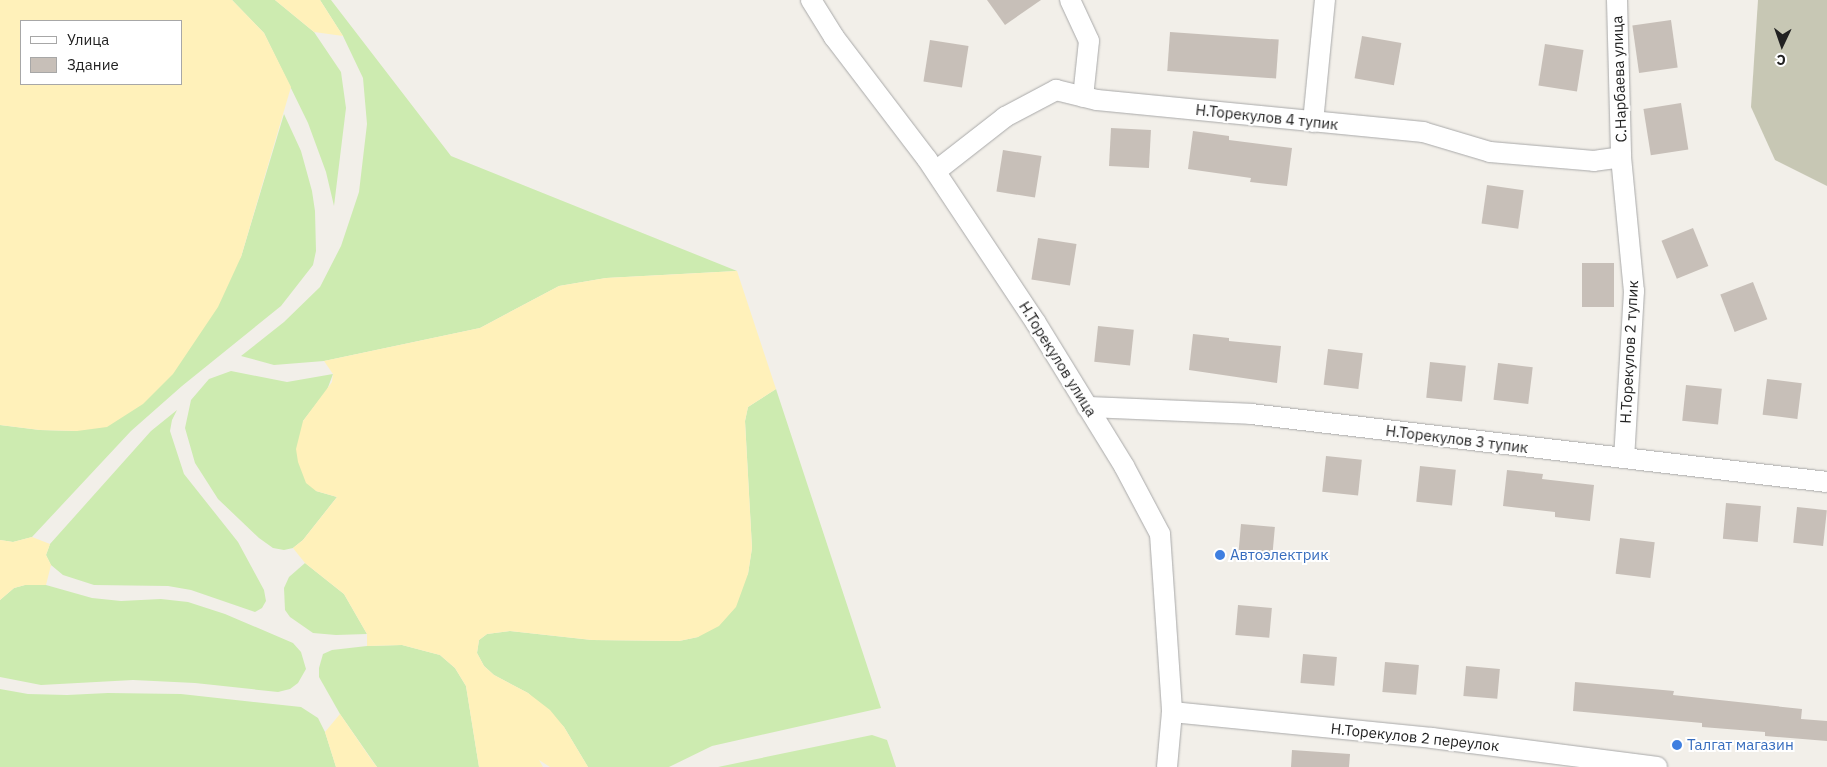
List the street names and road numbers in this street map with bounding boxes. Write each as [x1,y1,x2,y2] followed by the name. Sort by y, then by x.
[1608,15,1630,143] street label: С.Нарбаева улица
[1195,101,1339,133] street label: Н.Торекулов 4 тупик
[1616,280,1642,424] street label: Н.Торекулов 2 тупик
[1015,298,1101,420] street label: Н.Торекулов улица
[1385,421,1529,457] street label: Н.Торекулов 3 тупик
[1330,719,1500,755] street label: Н.Торекулов 2 переулок

